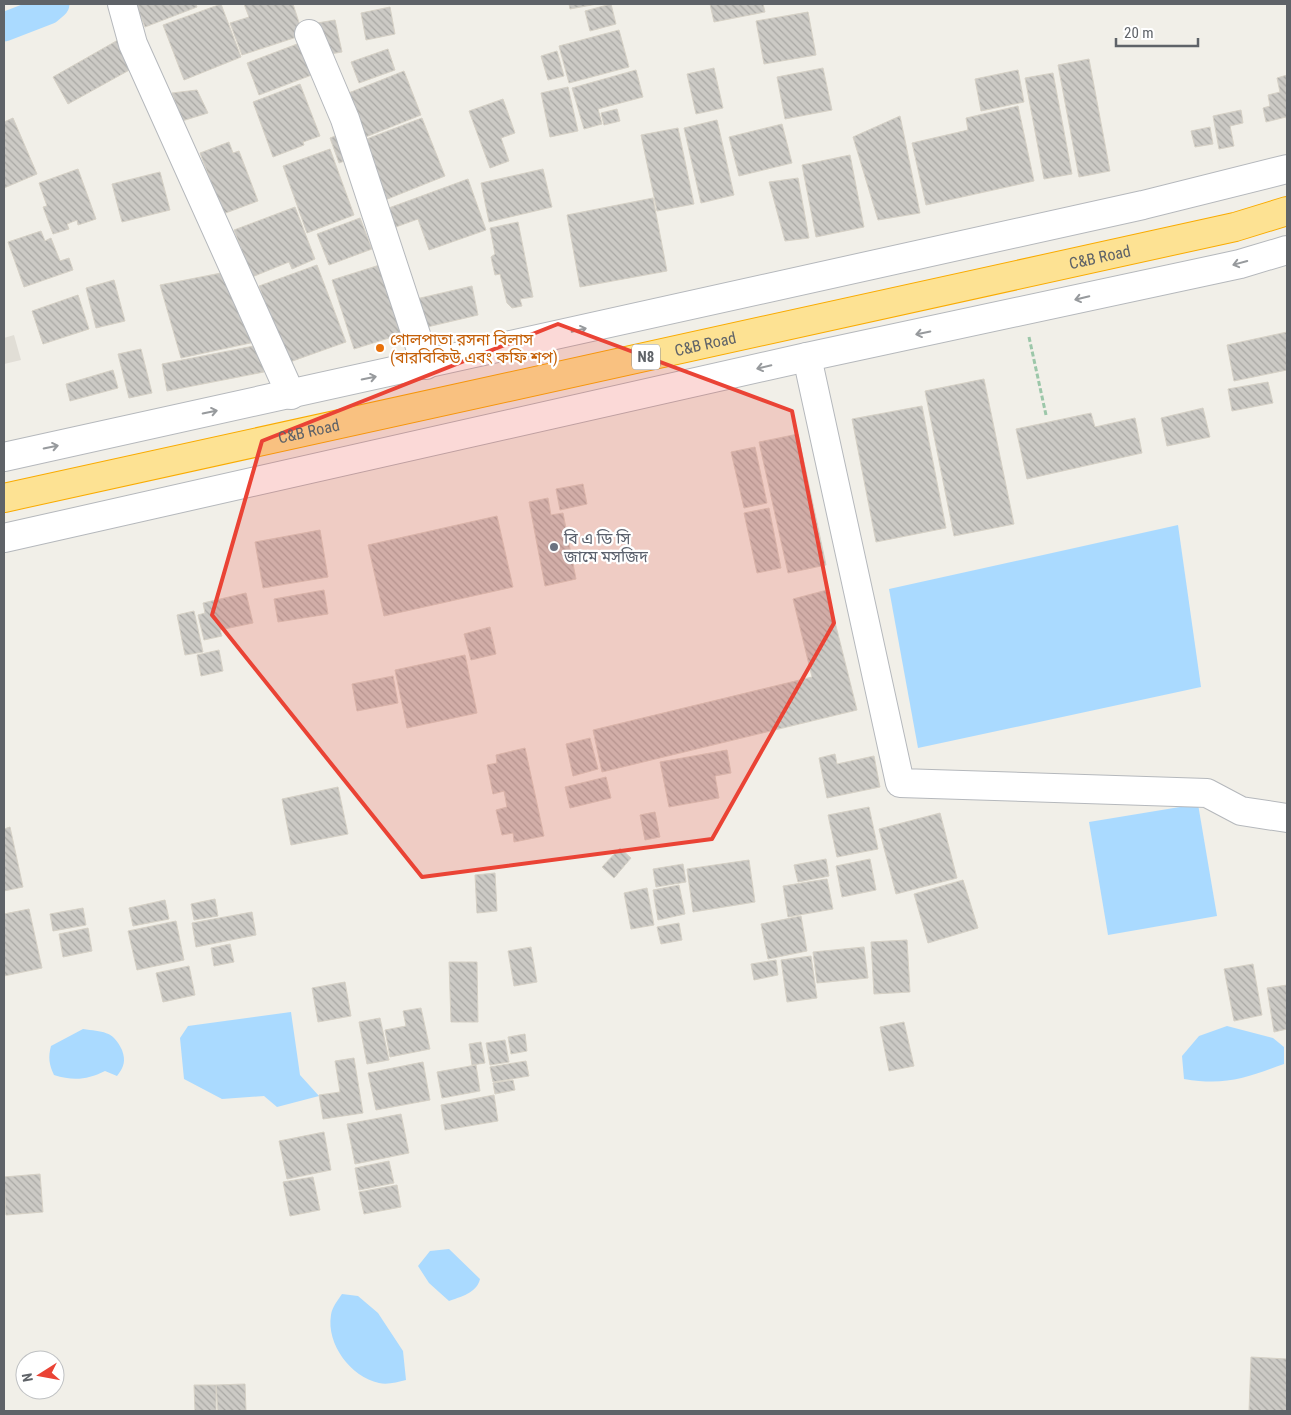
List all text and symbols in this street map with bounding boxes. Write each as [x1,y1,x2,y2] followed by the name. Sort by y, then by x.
[1116,15,1198,47] scale bar
[1124,24,1154,42] text: 20 m
[1067,241,1132,273] street label: C&B Road
[1233,259,1249,268] one-way arrow
[1074,294,1090,304] one-way arrow
[570,325,586,334] one-way arrow
[673,328,738,360] street label: C&B Road
[915,329,931,338] one-way arrow
[390,330,558,367] place label: গোলপাতা রসনা বিলাস (বারবিকিউ এবং কফি শপ)
[374,342,386,354] marker: গোলপাতা রসনা বিলাস (বারবিকিউ এবং কফি শপ)
[632,344,660,370] road number: N8
[757,363,773,372] one-way arrow
[361,373,377,382] one-way arrow
[202,407,218,416] one-way arrow
[276,415,341,447] street label: C&B Road
[43,442,59,451] one-way arrow
[563,529,649,566] place label: বি এ ডি সি জামে মসজিদ
[548,541,560,553] marker: বি এ ডি সি জামে মসজিদ
[15,1350,65,1400] north arrow
[19,1372,36,1383] text: N

